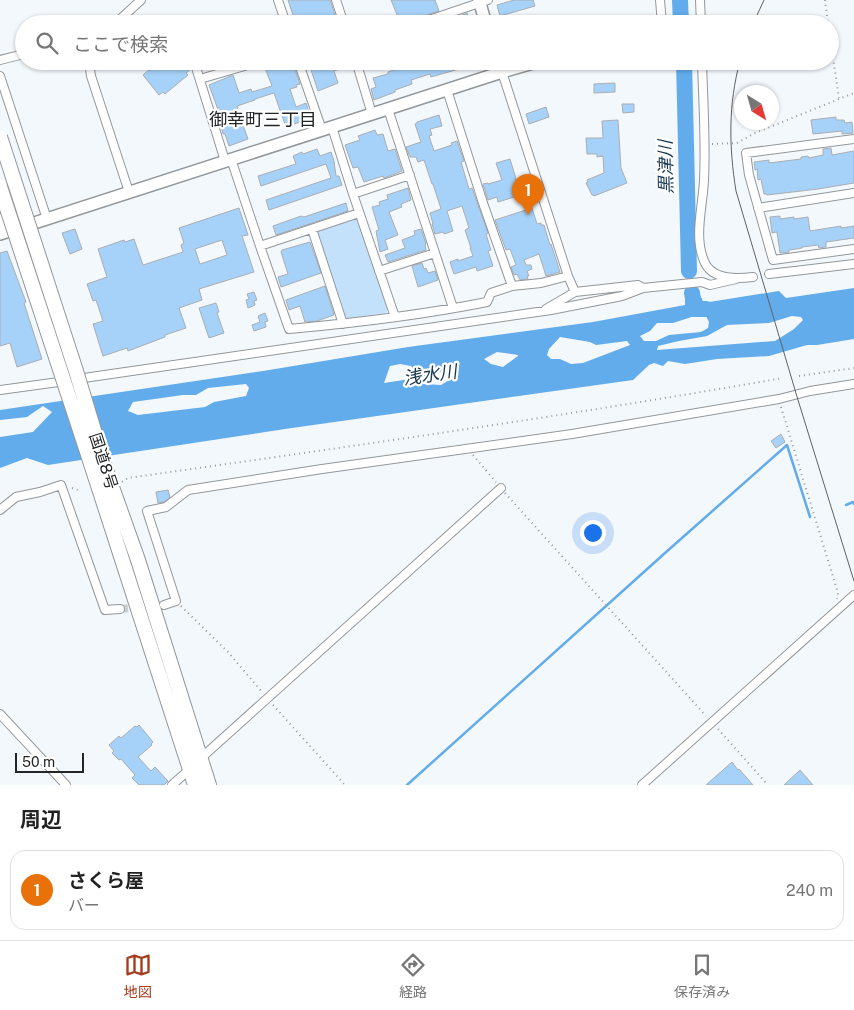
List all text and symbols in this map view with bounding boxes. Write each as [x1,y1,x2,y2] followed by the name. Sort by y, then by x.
[15,15,839,70] search box
[33,29,61,57] icon: search
[73,33,168,55] text: ここで検索
[734,85,779,130] north arrow
[209,109,317,130] district label: 御幸町三丁目
[654,138,676,194] water label: 黒津川
[512,174,544,215] pin: 1
[402,360,460,389] water label: 浅水川
[85,430,122,492] street label: 国道8号
[580,520,606,546] your location
[15,750,84,773] scale bar
[22,754,55,770] text: 50 m
[20,807,62,832] text: 周辺
[68,869,144,891] text: さくら屋
[34,881,40,900] text: 1
[786,881,833,900] text: 240 m
[68,896,100,915] text: バー
[124,951,152,1001] tab: 地図
[399,951,427,1001] tab: 経路
[674,951,730,1001] tab: 保存済み

